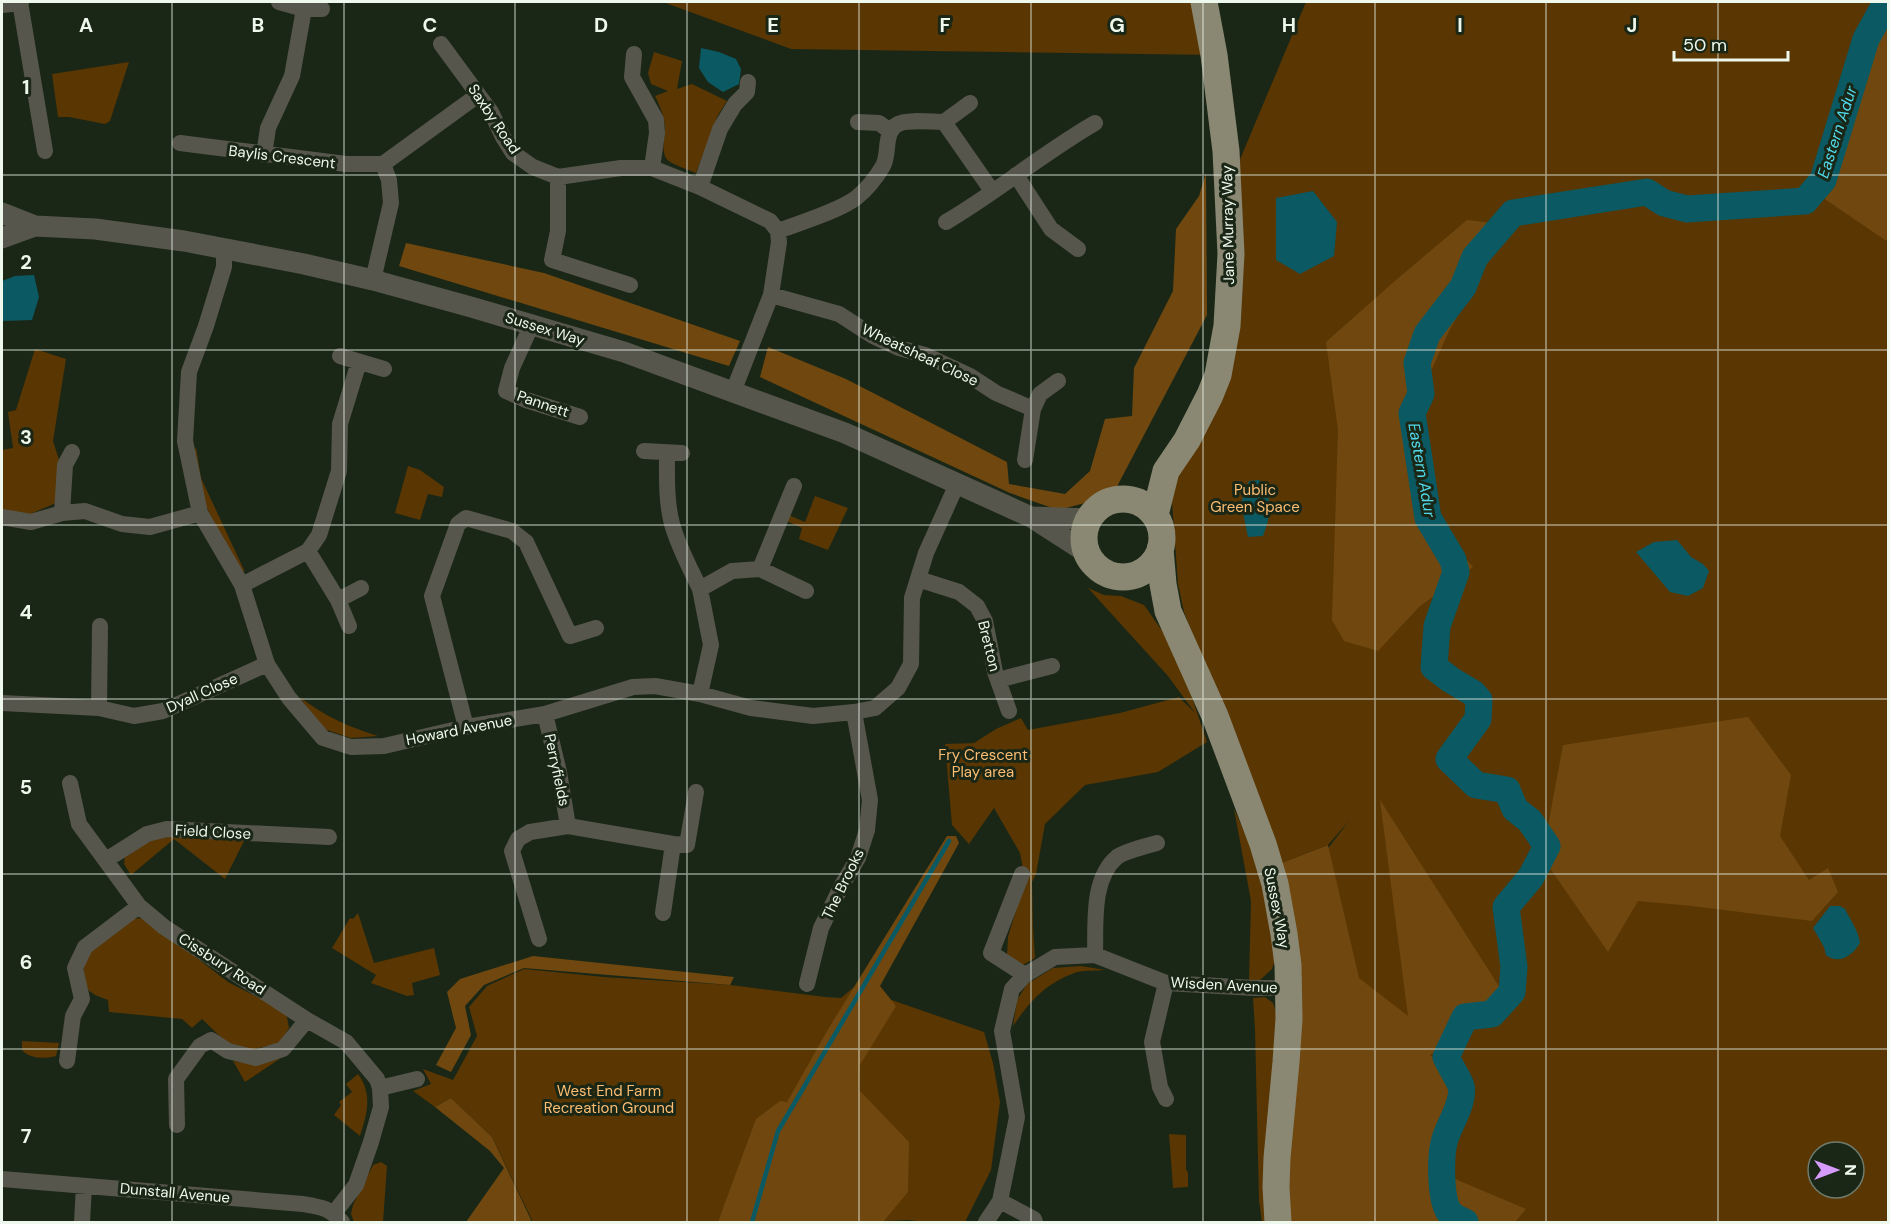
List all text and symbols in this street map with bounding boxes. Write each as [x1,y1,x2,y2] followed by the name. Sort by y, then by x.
[79,12,93,38] text: A
[252,12,264,38] text: B
[423,12,437,38] text: C
[594,12,608,38] text: D
[767,12,779,38] text: E
[939,12,951,38] text: F
[1109,12,1125,38] text: G
[1282,12,1296,38] text: H
[1457,12,1463,38] text: I
[1627,12,1637,38] text: J
[1674,24,1788,62] scale bar
[1683,33,1727,57] text: 50 m
[22,74,30,100] text: 1
[463,80,525,158] street label: Saxby Road
[1812,82,1862,181] water label: Eastern Adur
[227,141,337,173] street label: Baylis Crescent
[1217,164,1239,285] street label: Jane Murray Way
[20,249,32,275] text: 2
[503,307,588,351] street label: Sussex Way
[858,319,982,391] street label: Wheatsheaf Close
[514,386,572,422] street label: Pannett
[1403,421,1441,520] water label: Eastern Adur
[20,424,32,450] text: 3
[1210,480,1300,517] park label: Public Green Space
[20,599,33,625] text: 4
[973,619,1005,673] street label: Bretton
[163,668,241,718] street label: Dyall Close
[404,710,514,750] street label: Howard Avenue
[540,732,574,808] street label: Perryfields
[938,745,1028,782] park label: Fry Crescent Play area
[20,774,32,800] text: 5
[175,820,251,844] street label: Field Close
[817,845,869,923] street label: The Brooks
[1259,866,1295,951] street label: Sussex Way
[175,928,269,1000] street label: Cissbury Road
[20,949,32,975] text: 6
[1170,972,1278,998] street label: Wisden Avenue
[544,1081,674,1118] park label: West End Farm Recreation Ground
[21,1123,32,1149] text: 7
[1806,1140,1866,1200] north arrow
[1840,1164,1861,1176] text: N
[119,1178,231,1208] street label: Dunstall Avenue

